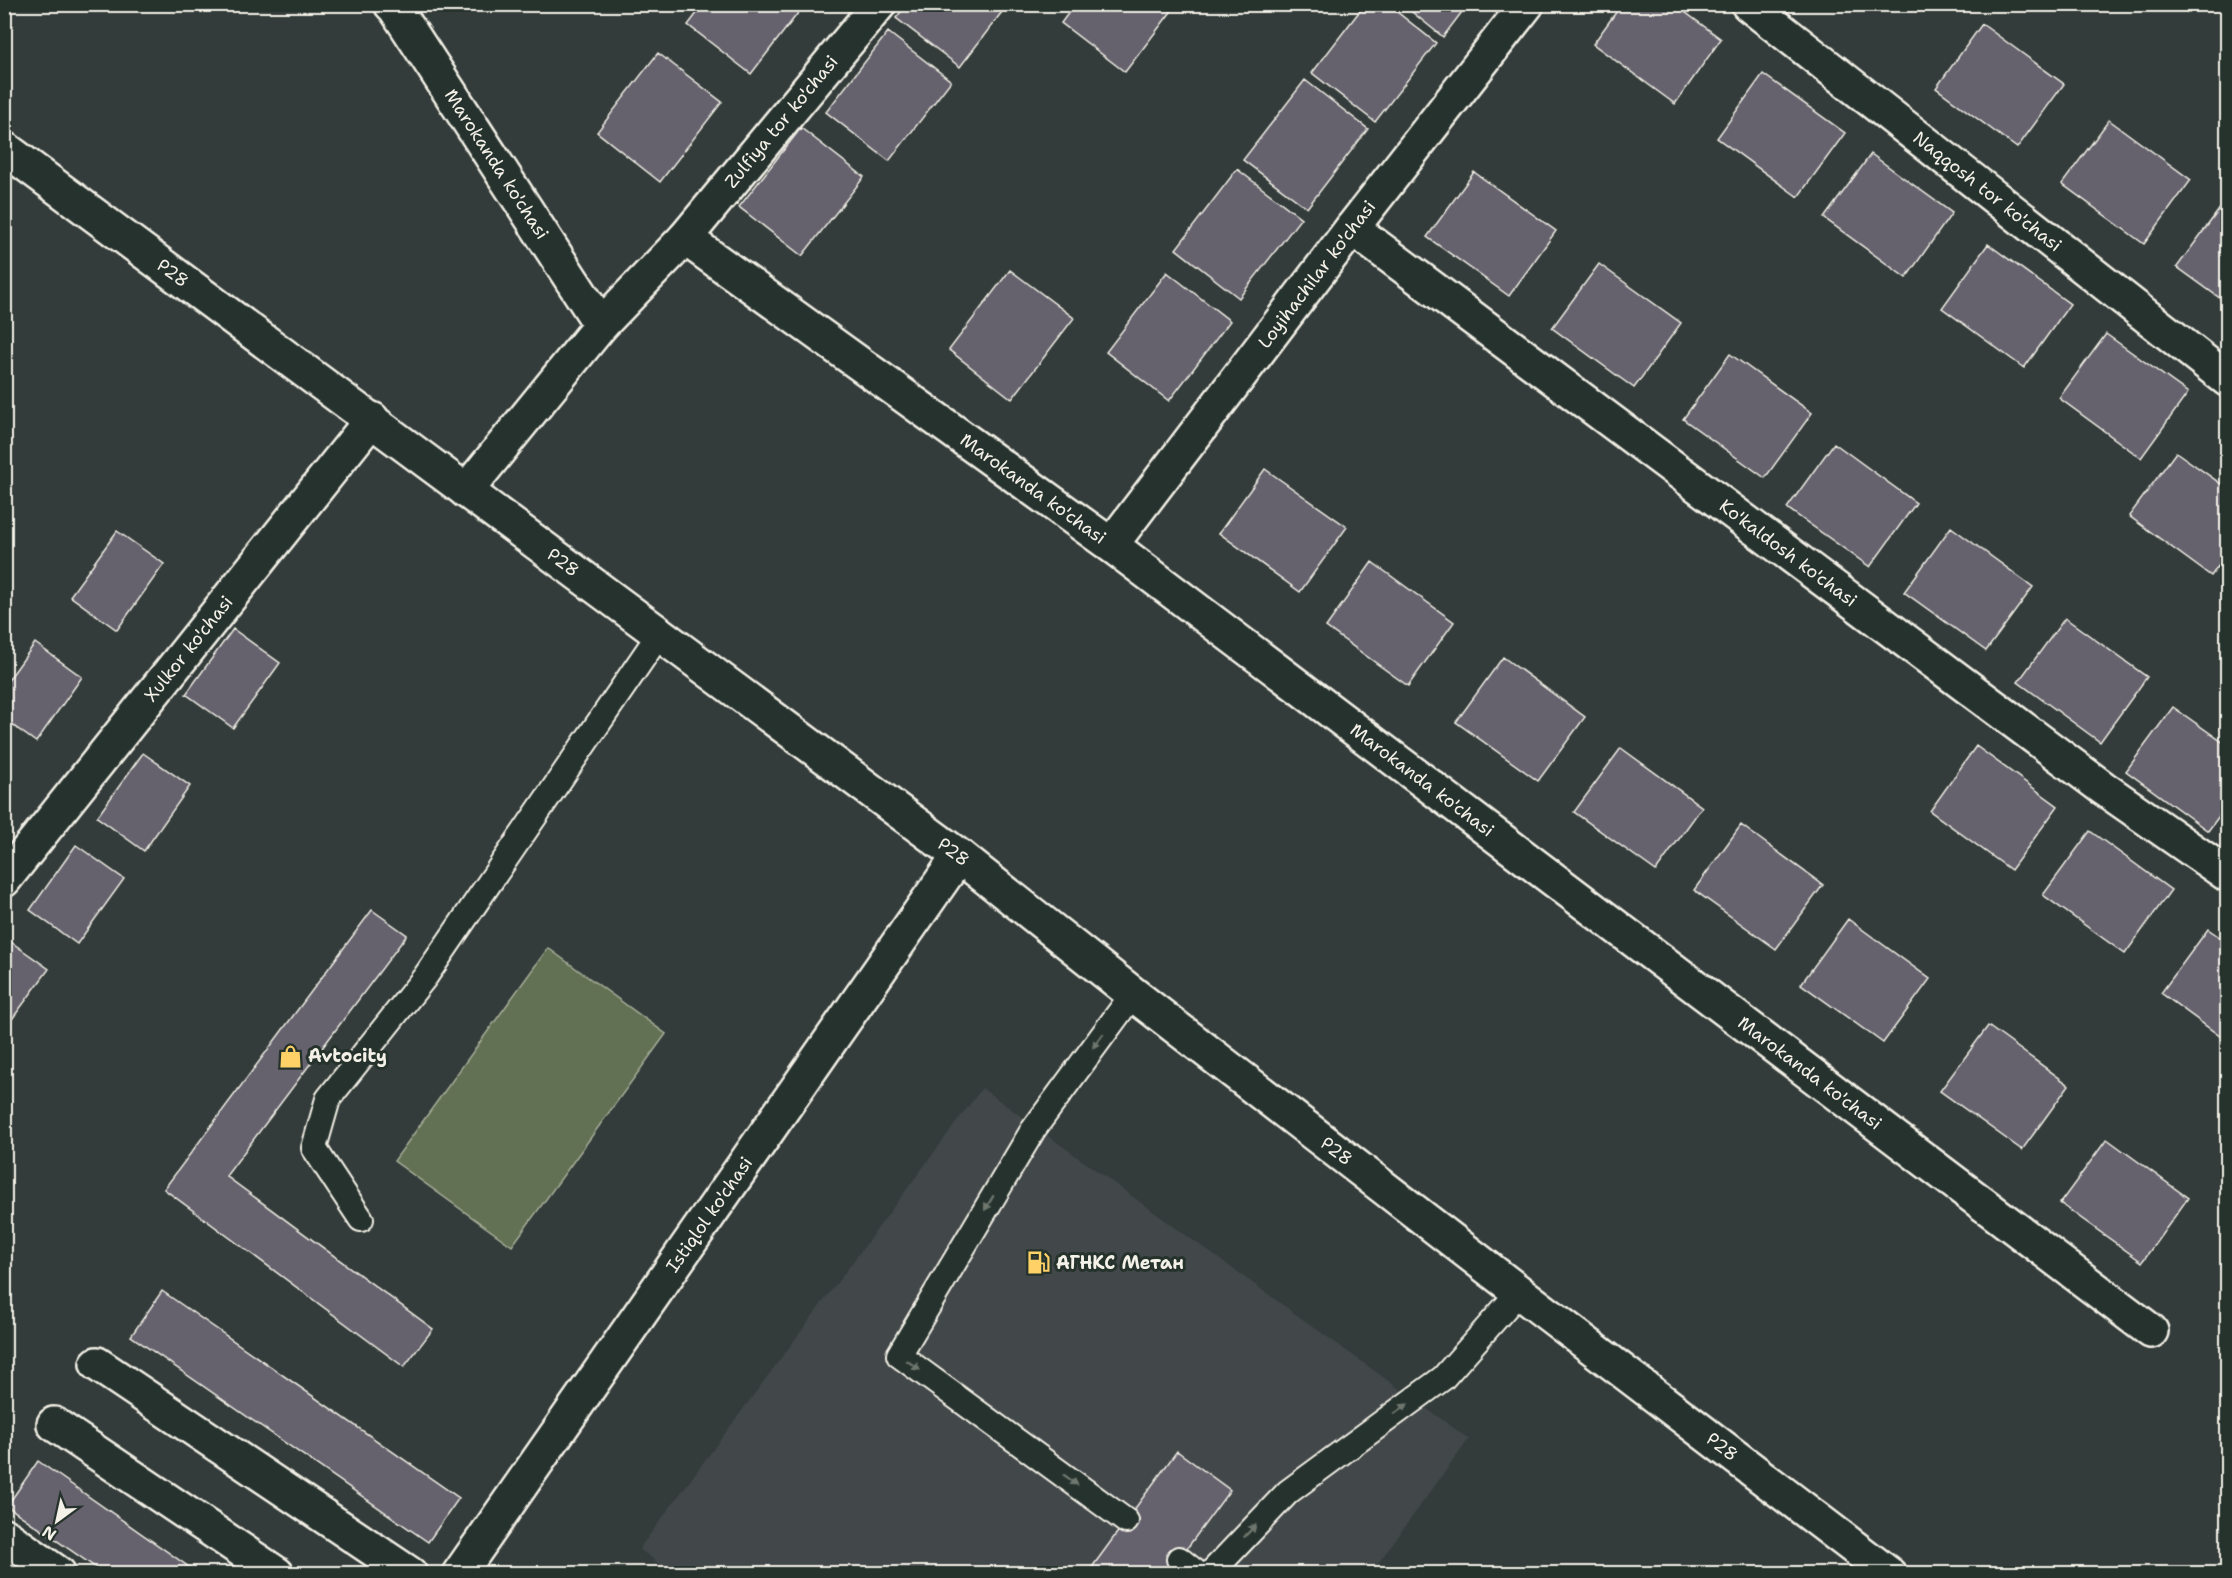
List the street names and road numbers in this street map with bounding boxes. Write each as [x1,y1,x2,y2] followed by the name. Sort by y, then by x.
[719,50,844,193] street label: Zulfiya tor ko'chasi
[439,84,554,244] street label: Marokanda ko'chasi
[1908,126,2067,257] street label: Naqqosh tor ko'chasi
[1253,195,1381,353] street label: Loyihachilar ko'chasi
[152,253,194,293] street label: Р28
[955,428,1111,550] street label: Marokanda ko'chasi
[1714,494,1862,612] street label: Ko'kaldosh ko'chasi
[542,543,584,582] street label: Р28
[139,591,238,707] street label: Xulkor ko'chasi
[1345,718,1499,842] street label: Marokanda ko'chasi
[933,832,975,872] street label: Р28
[1733,1011,1887,1135] street label: Marokanda ko'chasi
[1316,1131,1357,1171] street label: Р28
[661,1152,758,1277] street label: Istiqlol ko'chasi
[1701,1427,1743,1467] street label: Р28

